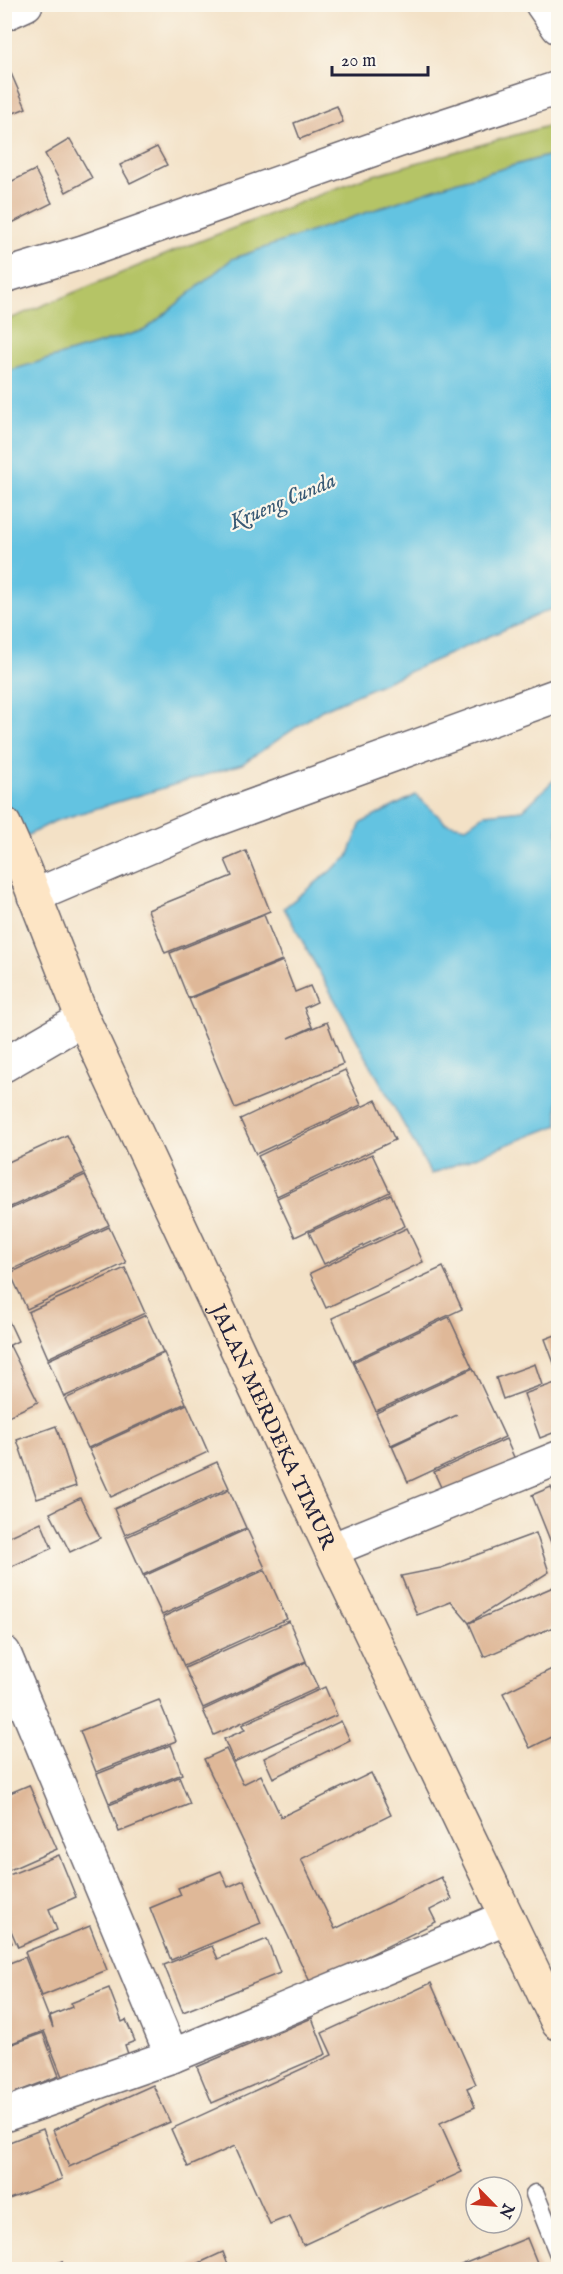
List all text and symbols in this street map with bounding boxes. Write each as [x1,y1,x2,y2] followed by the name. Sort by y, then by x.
[332,39,428,77] scale bar
[341,50,376,73] text: 20 m
[224,467,341,537] water label: Krueng Cunda
[202,1298,341,1555] street label: JALAN MERDEKA TIMUR
[464,2175,524,2235] north arrow
[494,2199,518,2221] text: N

